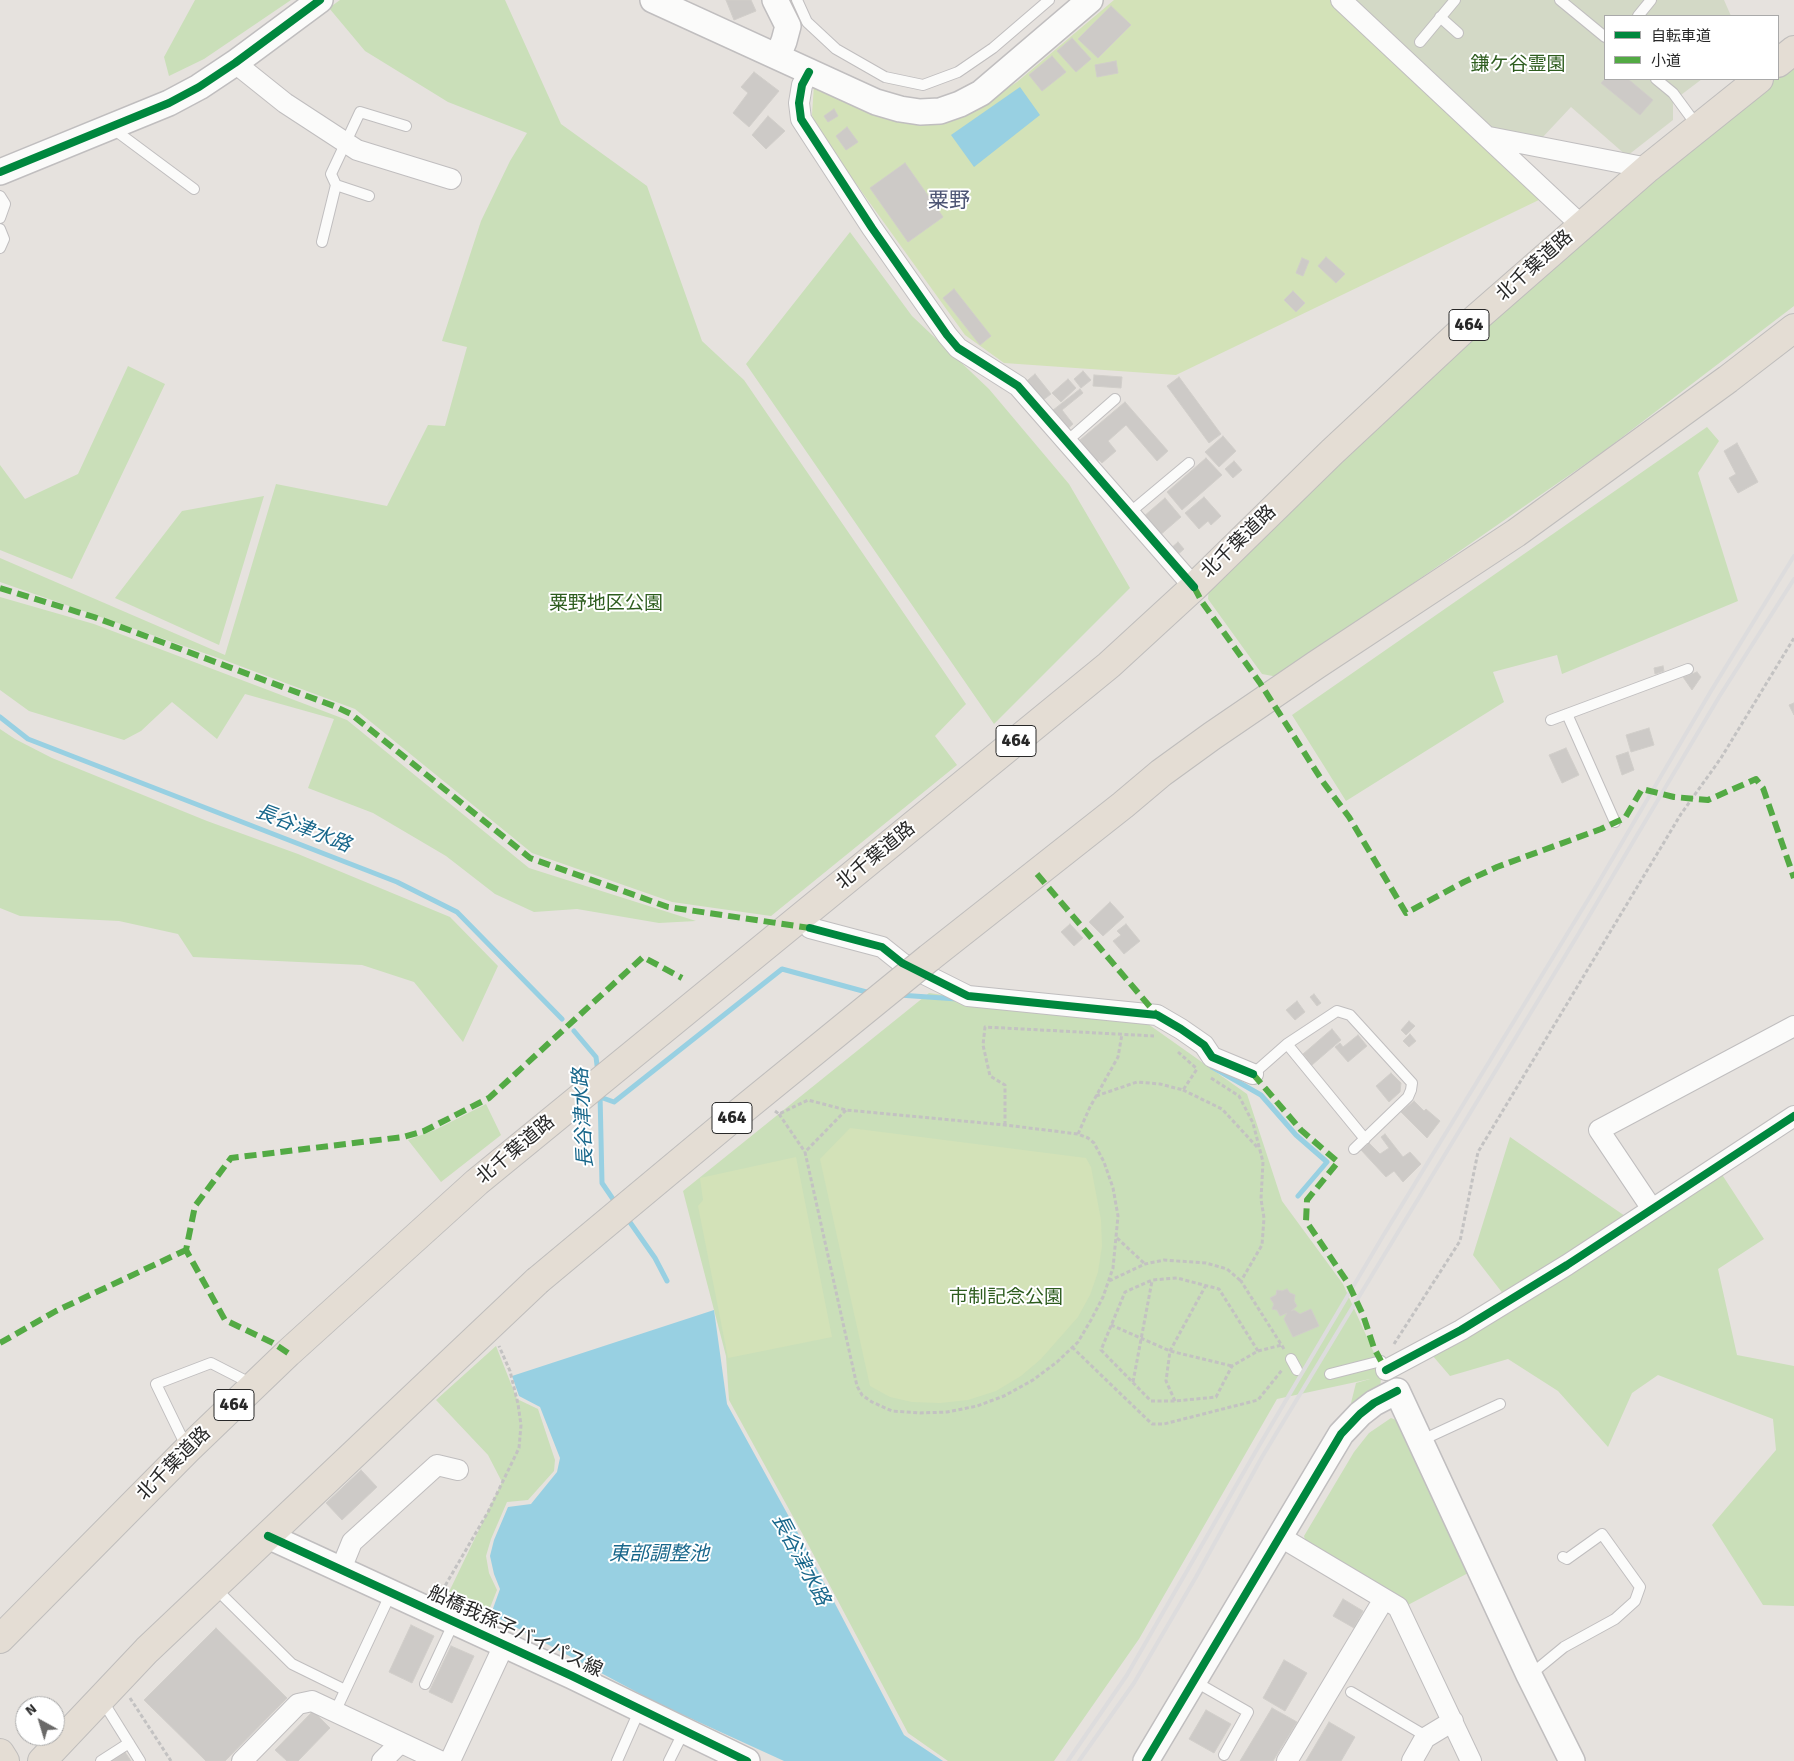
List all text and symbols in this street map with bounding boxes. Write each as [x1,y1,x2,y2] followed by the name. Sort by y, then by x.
[1604,15,1779,80] legend
[1651,27,1711,45] text: 自転車道
[1651,52,1681,70] text: 小道
[1471,54,1565,76] park label: 鎌ケ谷霊園
[928,188,970,214] district label: 粟野
[1492,226,1578,306] street label: 北千葉道路
[1449,310,1489,340] road number: 464
[1197,501,1281,583] street label: 北千葉道路
[549,593,663,615] park label: 粟野地区公園
[996,726,1036,756] road number: 464
[252,800,354,858] water label: 長谷津水路
[832,817,920,895] street label: 北千葉道路
[569,1067,599,1169] water label: 長谷津水路
[712,1102,752,1134] road number: 464
[472,1111,560,1189] street label: 北千葉道路
[949,1287,1063,1309] park label: 市制記念公園
[214,1390,254,1420] road number: 464
[132,1422,216,1506] street label: 北千葉道路
[766,1510,834,1610] water label: 長谷津水路
[609,1543,709,1567] water label: 東部調整池
[424,1582,606,1682] street label: 船橋我孫子バイパス線
[15,1696,65,1746] north arrow
[22,1700,40,1719] text: N

